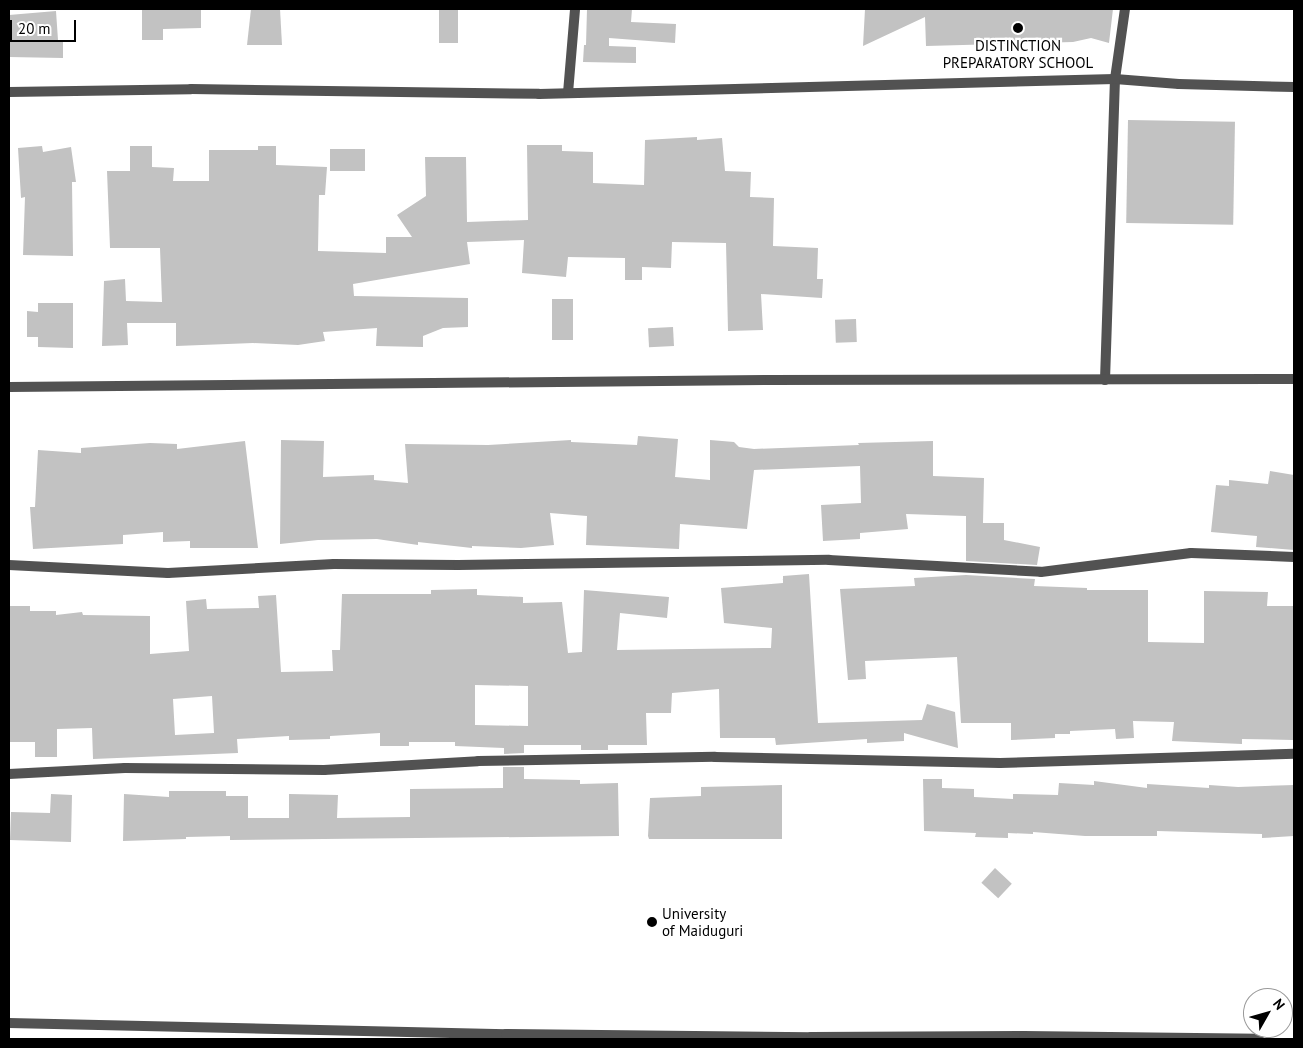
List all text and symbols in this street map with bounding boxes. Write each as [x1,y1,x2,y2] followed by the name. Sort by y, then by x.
[12,10,79,42] scale bar
[18,19,51,38] text: 20 m
[1012,22,1024,34] marker: DISTINCTION PREPARATORY SCHOOL
[942,36,1094,71] place label: DISTINCTION PREPARATORY SCHOOL
[662,904,743,939] place label: University of Maiduguri
[646,916,658,928] marker: University of Maiduguri
[1243,988,1293,1038] north arrow
[1269,995,1289,1014] text: N

